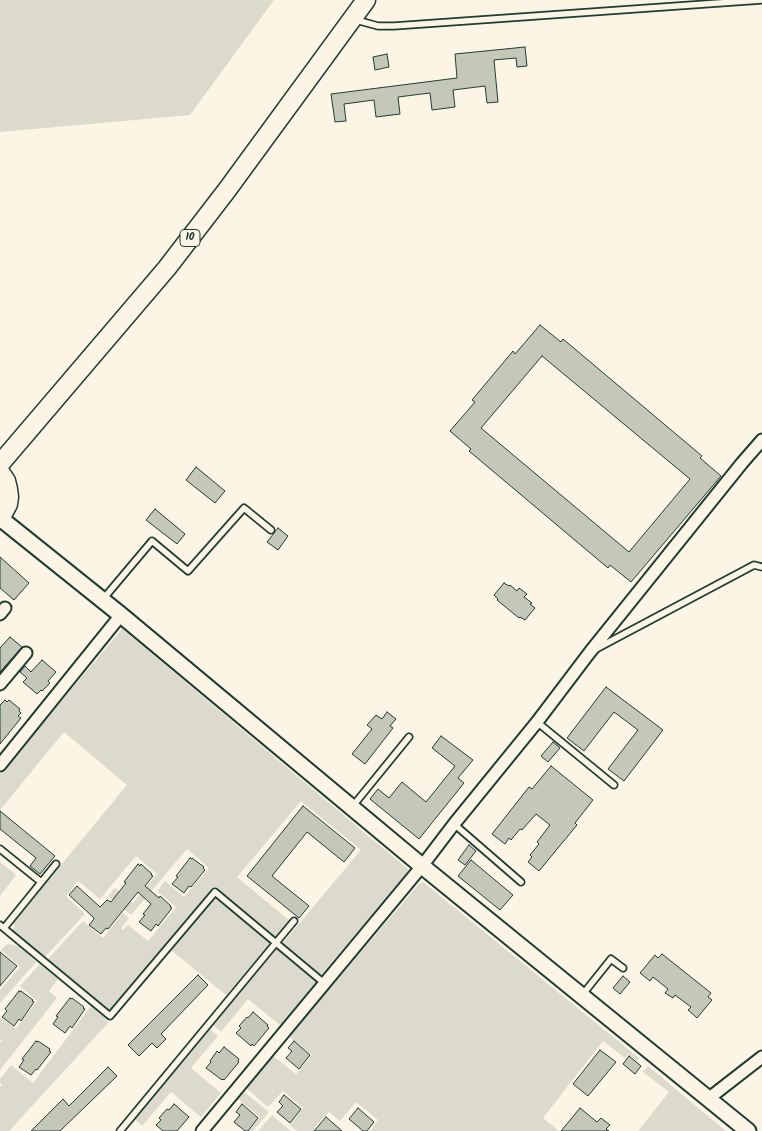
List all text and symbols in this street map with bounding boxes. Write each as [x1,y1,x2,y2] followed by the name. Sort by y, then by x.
[180,230,200,247] road number: 10

